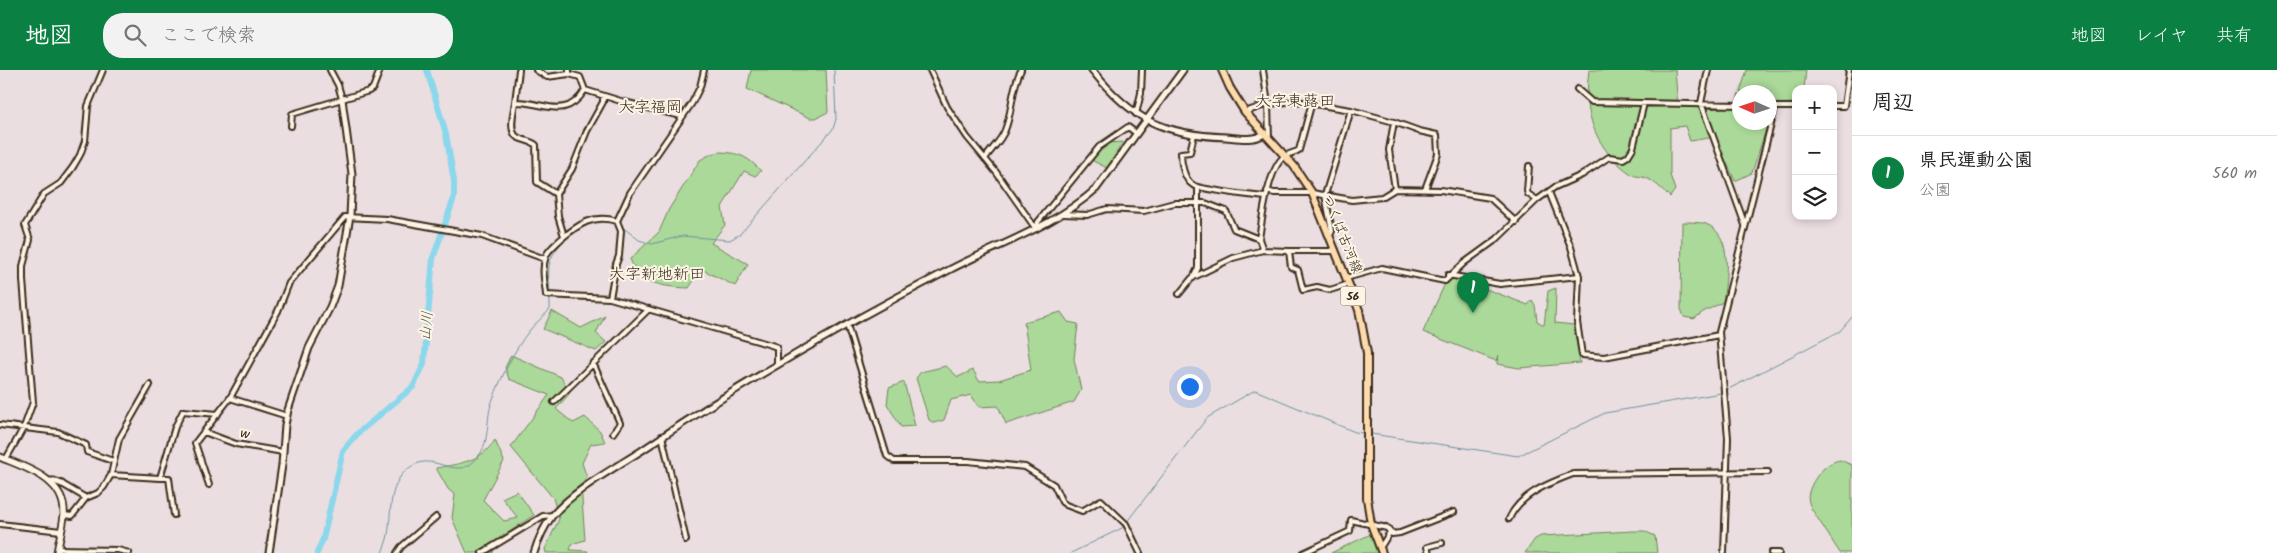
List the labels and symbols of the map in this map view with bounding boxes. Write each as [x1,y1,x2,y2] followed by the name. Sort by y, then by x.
[1732,85,1777,130] north arrow
[1255,89,1335,114] district label: 大字東蕗田
[618,95,682,120] district label: 大字福岡
[1316,191,1368,277] street label: つくば古河線
[609,262,705,287] district label: 大字新地新田
[1457,272,1489,313] pin: 1
[1340,287,1366,306] road number: 56
[414,310,440,342] water label: 山川
[1177,374,1203,400] your location
[238,422,252,446] street label: w

